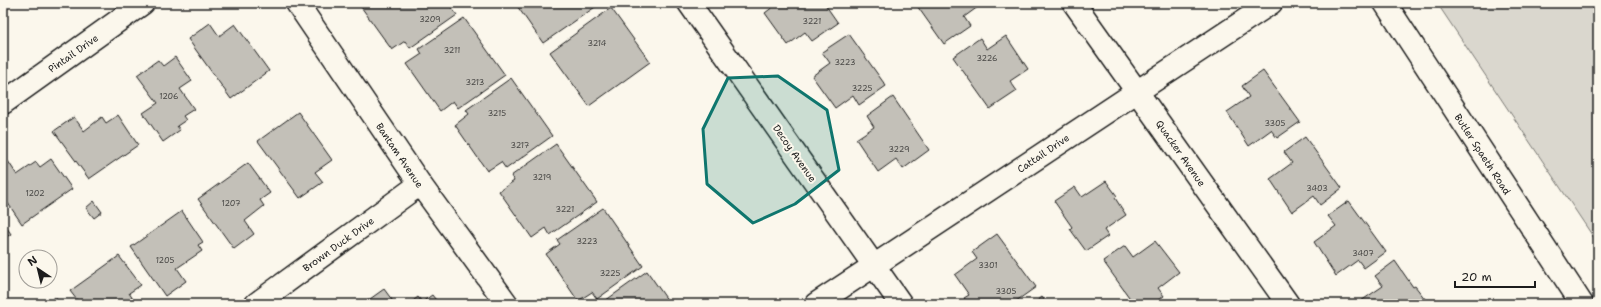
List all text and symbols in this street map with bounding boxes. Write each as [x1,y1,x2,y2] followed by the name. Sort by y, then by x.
[419,14,441,25] house number: 3209
[803,16,821,27] house number: 3221
[46,31,101,76] street label: Pintail Drive
[588,38,607,49] house number: 3214
[444,45,460,56] house number: 3211
[976,53,998,64] house number: 3226
[834,57,856,68] house number: 3223
[466,77,484,88] house number: 3213
[852,83,872,94] house number: 3225
[159,91,179,102] house number: 1206
[488,108,506,119] house number: 3215
[1452,111,1514,198] street label: Butler Spaeth Road
[1153,118,1209,189] street label: Quacker Avenue
[1265,118,1286,129] house number: 3305
[373,120,426,191] street label: Bantam Avenue
[770,122,819,185] street label: Decoy Avenue
[1015,131,1072,176] street label: Cattail Drive
[511,140,530,151] house number: 3217
[888,144,910,155] house number: 3229
[533,172,551,183] house number: 3219
[1306,183,1328,194] house number: 3403
[26,188,45,199] house number: 1202
[221,198,241,209] house number: 1207
[556,204,574,215] house number: 3221
[300,214,377,275] street label: Brown Duck Drive
[576,236,598,247] house number: 3223
[1352,248,1374,259] house number: 3407
[18,249,58,289] north arrow
[25,252,41,270] text: N
[156,255,174,266] house number: 1205
[978,260,998,271] house number: 3301
[1455,263,1535,289] scale bar
[600,268,620,279] house number: 3225
[1461,269,1492,285] text: 20 m
[996,286,1017,297] house number: 3305

